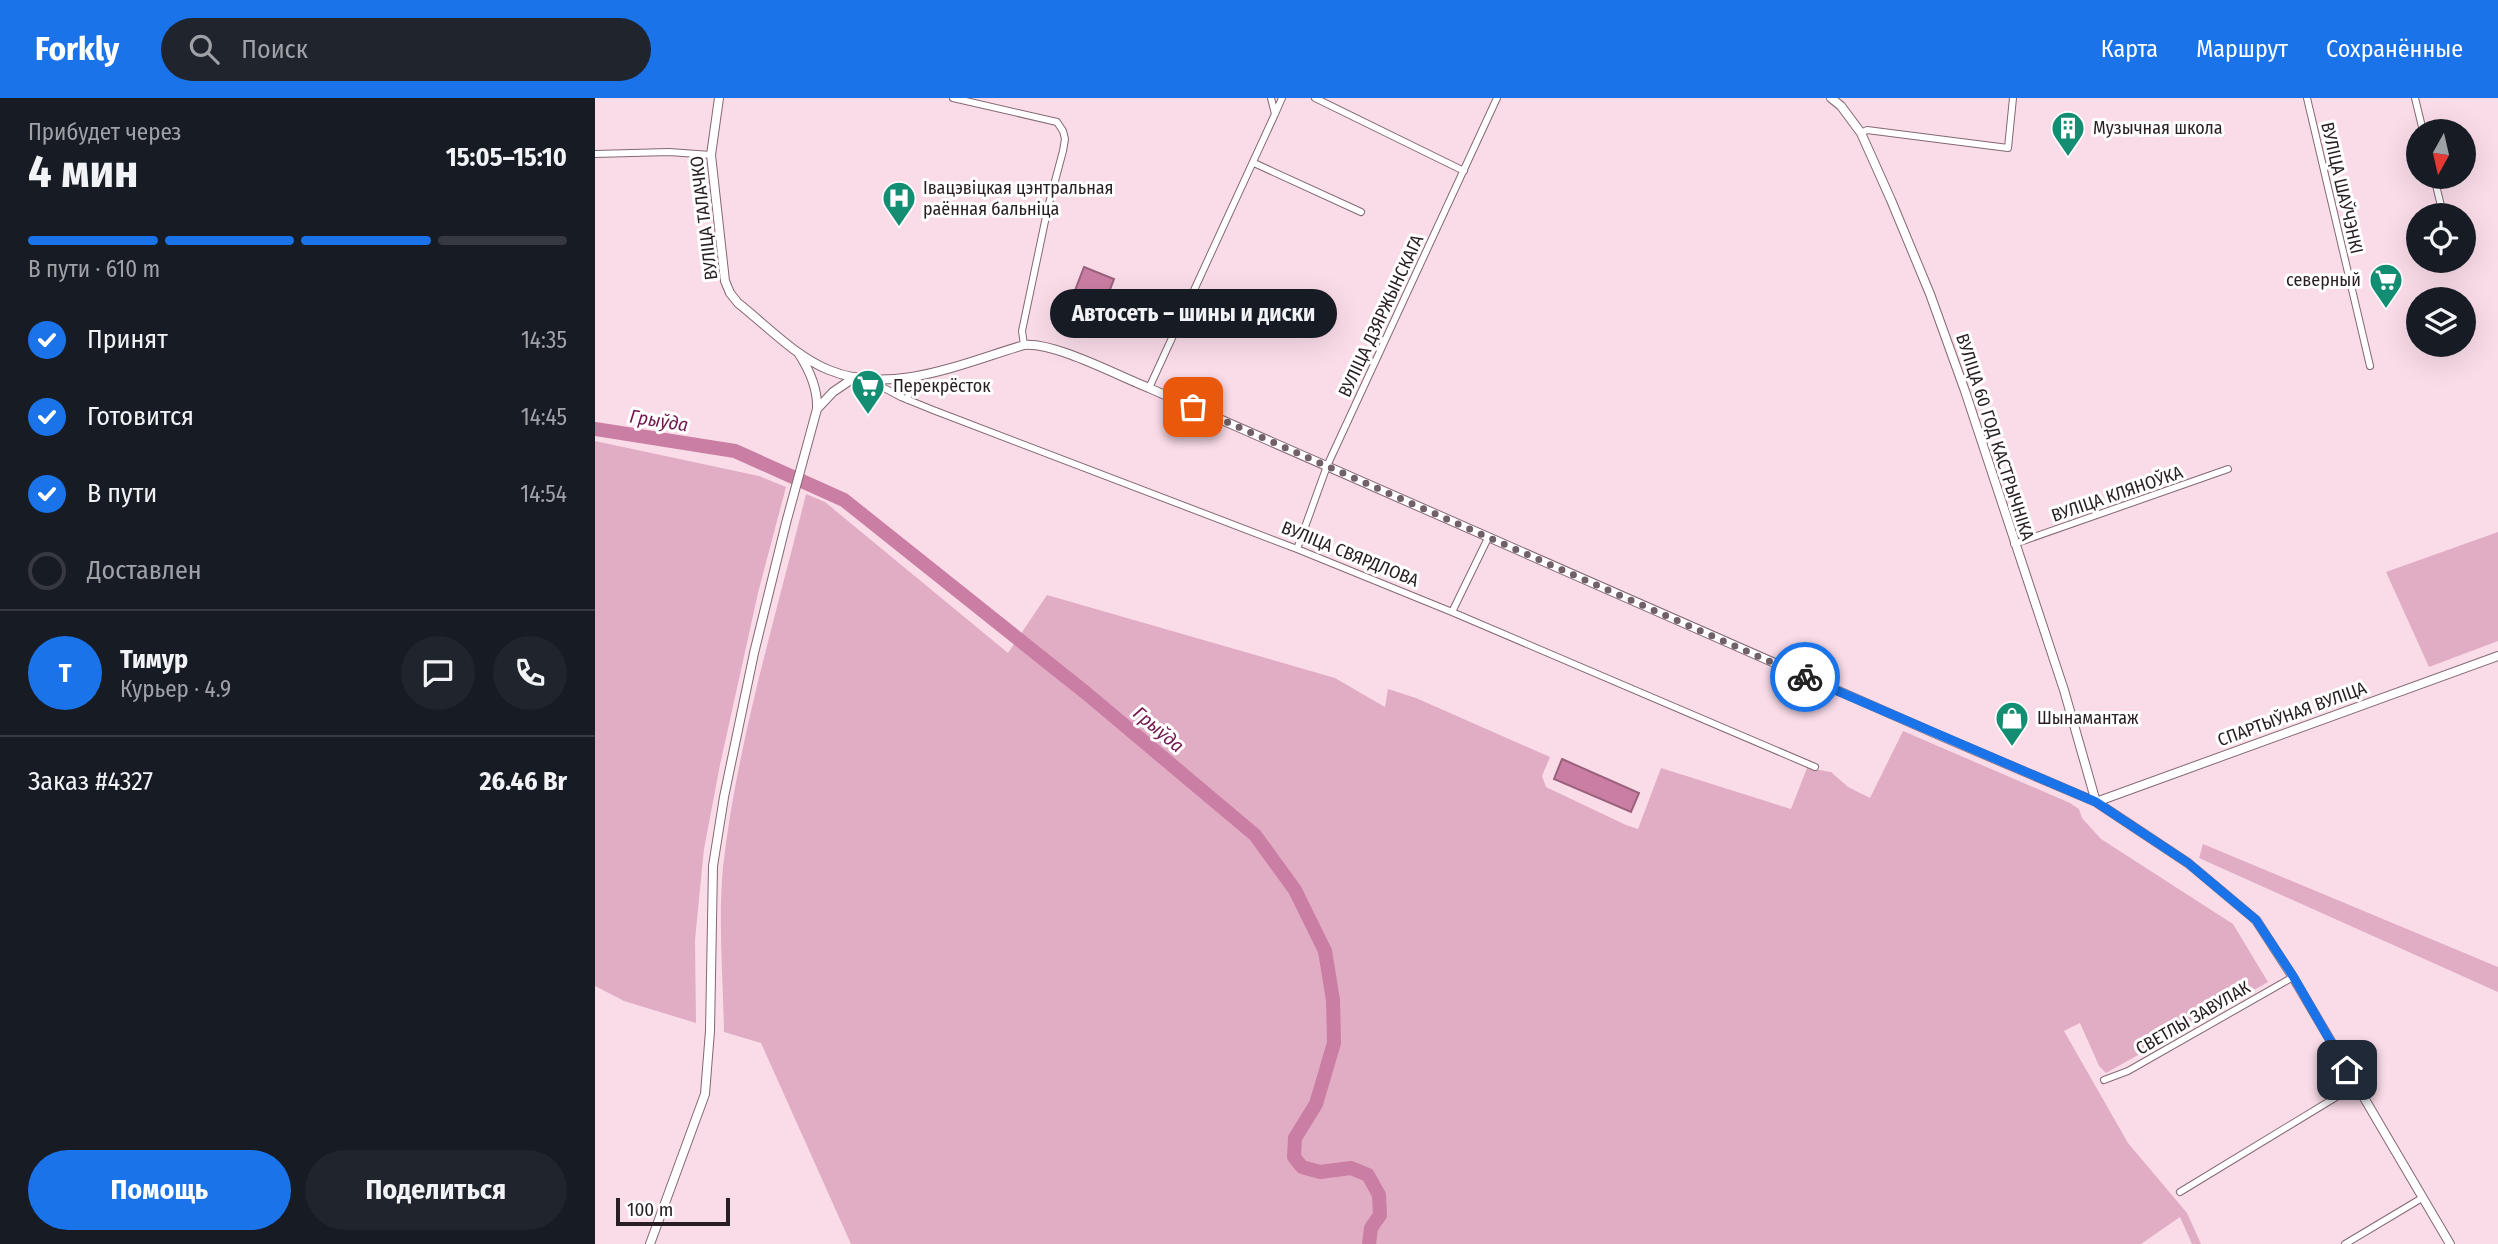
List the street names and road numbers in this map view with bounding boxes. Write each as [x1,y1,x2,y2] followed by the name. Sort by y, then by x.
[2316,120,2369,256] street label: ВУЛІЦА ШАЎЧЭНКІ
[685,155,723,281] street label: ВУЛІЦА ТАЛАЧКО
[1334,231,1429,401] street label: ВУЛІЦА ДЗЯРЖЫНСКАГА
[1951,331,2039,544] street label: ВУЛІЦА 60 ГОД КАСТРЫЧНІКА
[2048,460,2186,527] street label: ВУЛІЦА КЛЯНОЎКА
[1278,516,1422,592] street label: ВУЛІЦА СВЯРДЛОВА
[2214,676,2370,751] street label: СПАРТЫЎНАЯ ВУЛІЦА
[2132,976,2254,1060] street label: СВЕТЛЫ ЗАВУЛАК

